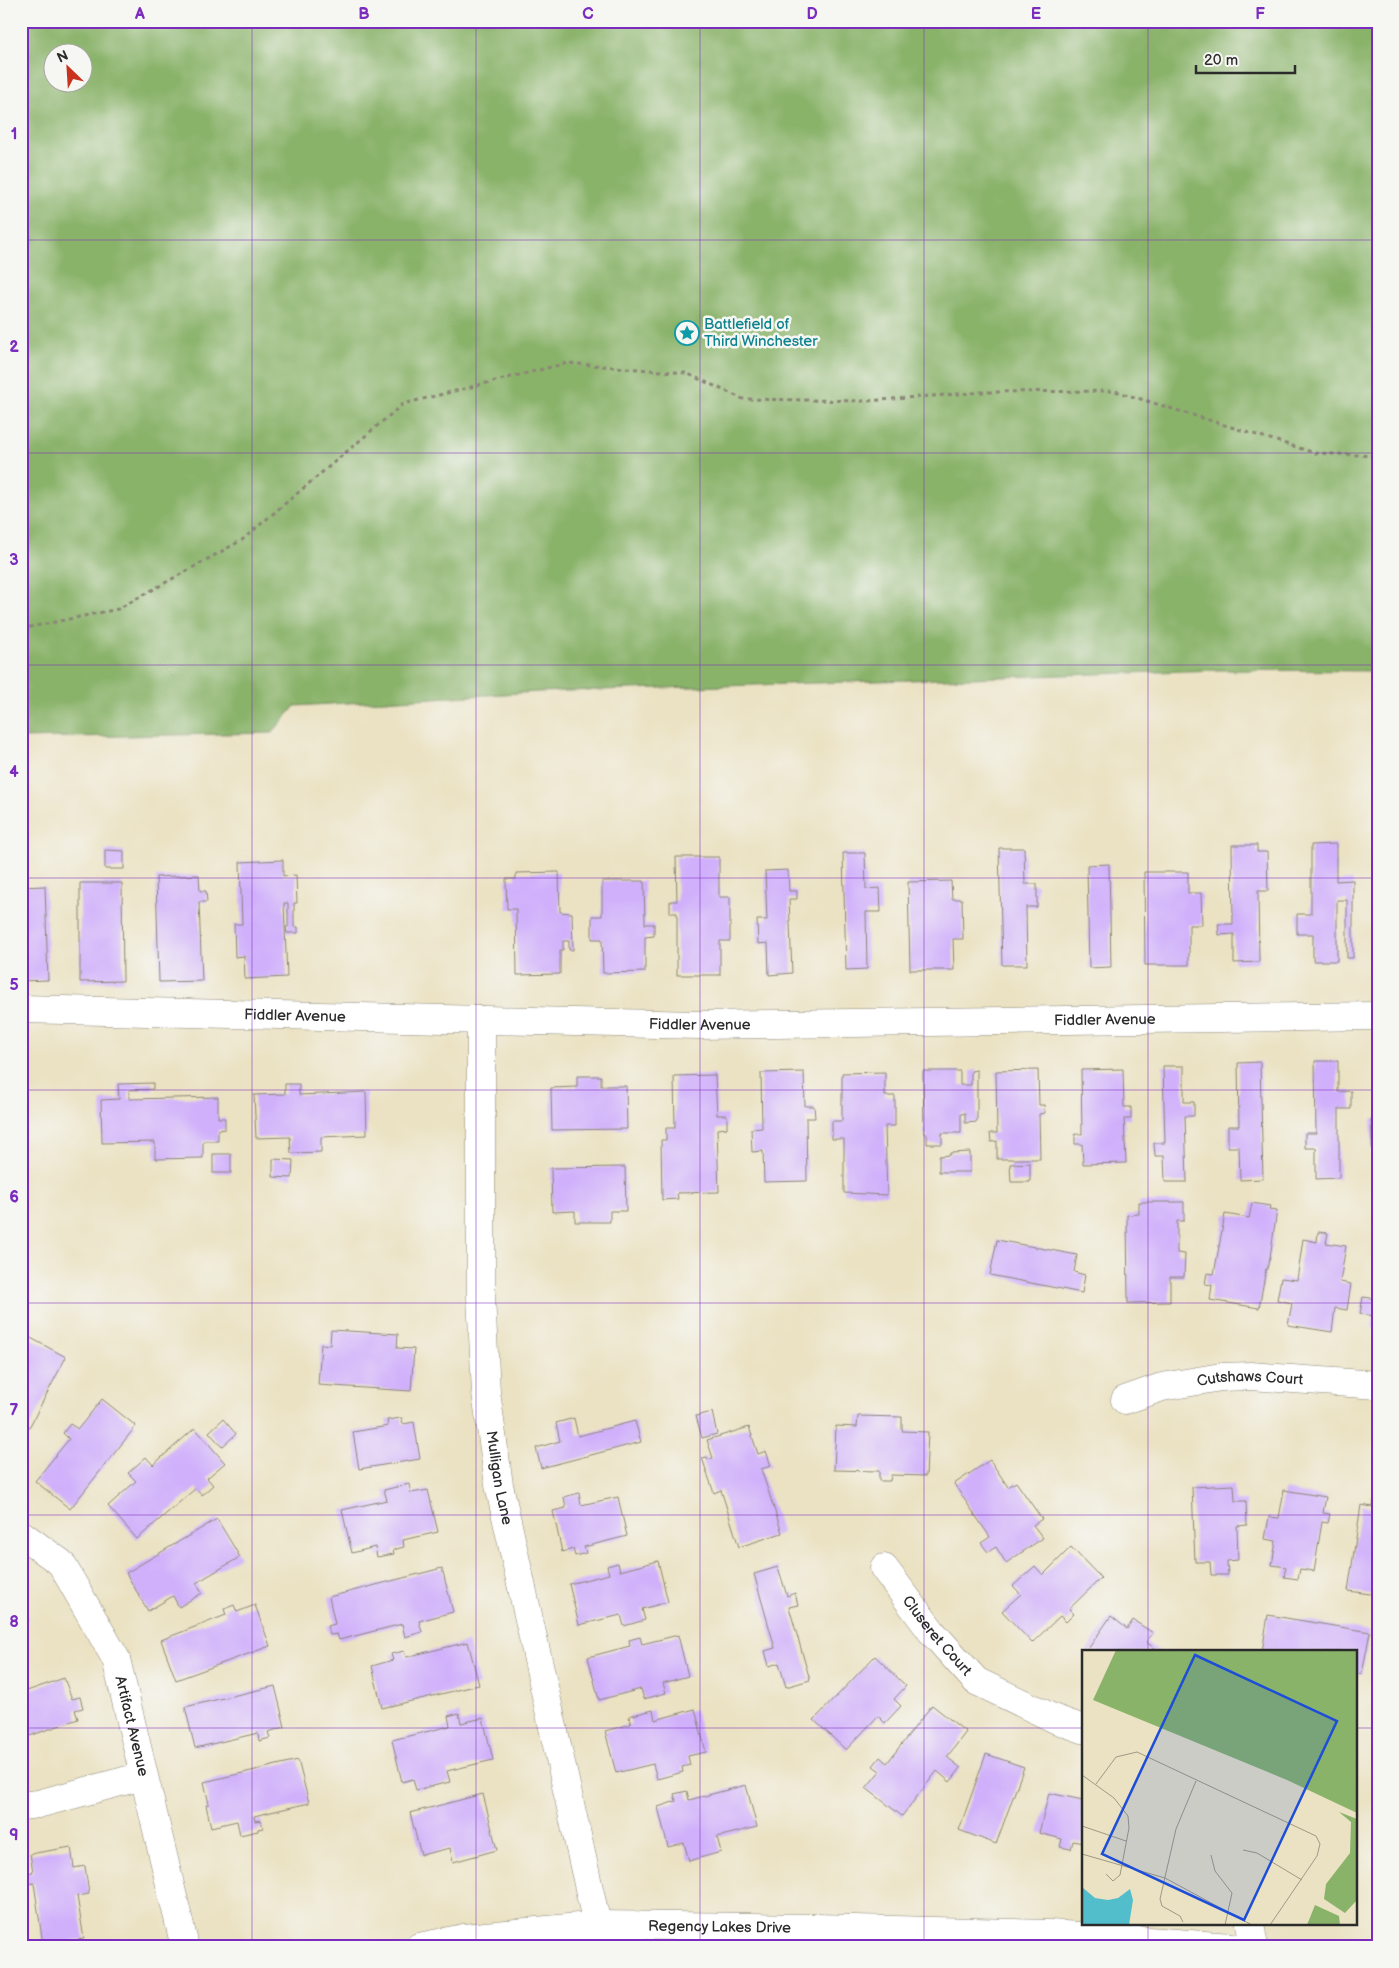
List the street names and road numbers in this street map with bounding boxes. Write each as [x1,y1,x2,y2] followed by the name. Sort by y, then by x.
[244,1005,346,1027] street label: Fiddler Avenue
[1054,1010,1156,1030] street label: Fiddler Avenue
[649,1015,751,1035] street label: Fiddler Avenue
[1195,1367,1304,1391] street label: Cutshaws Court
[482,1430,517,1527] street label: Mulligan Lane
[898,1592,976,1680] street label: Cluseret Court
[110,1674,153,1778] street label: Artifact Avenue
[648,1917,791,1938] street label: Regency Lakes Drive

